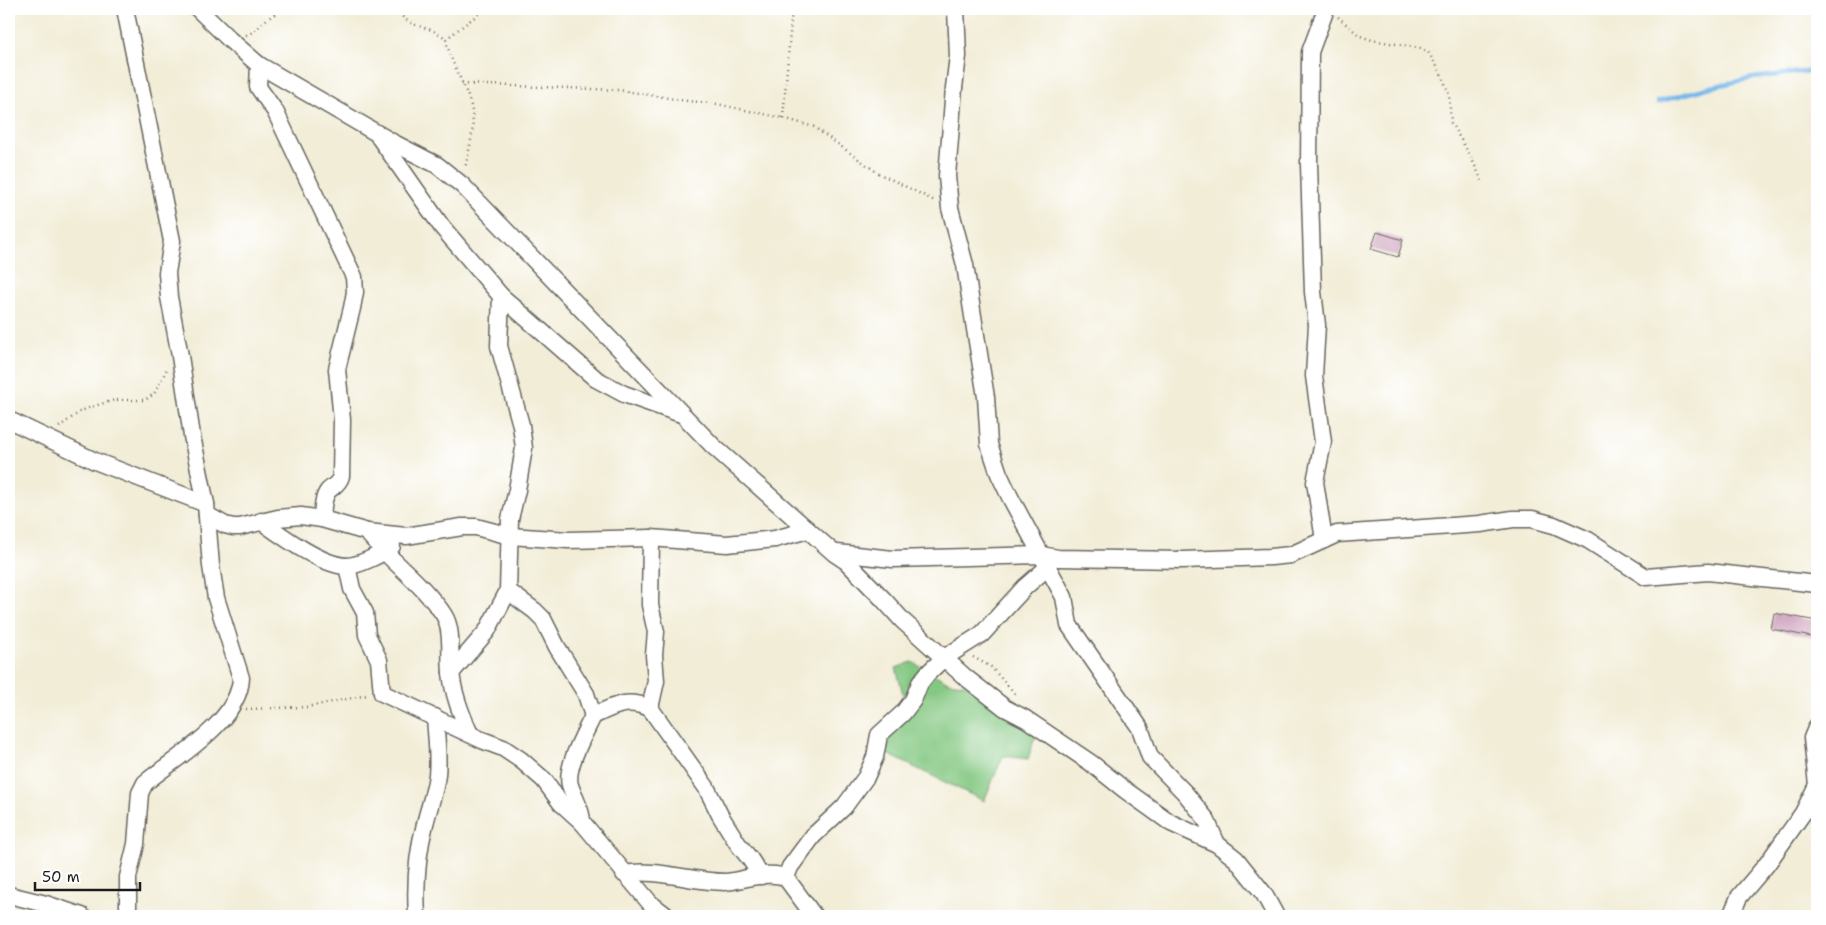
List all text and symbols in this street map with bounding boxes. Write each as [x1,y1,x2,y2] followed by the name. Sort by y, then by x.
[35,860,140,892] scale bar
[42,867,80,887] text: 50 m

